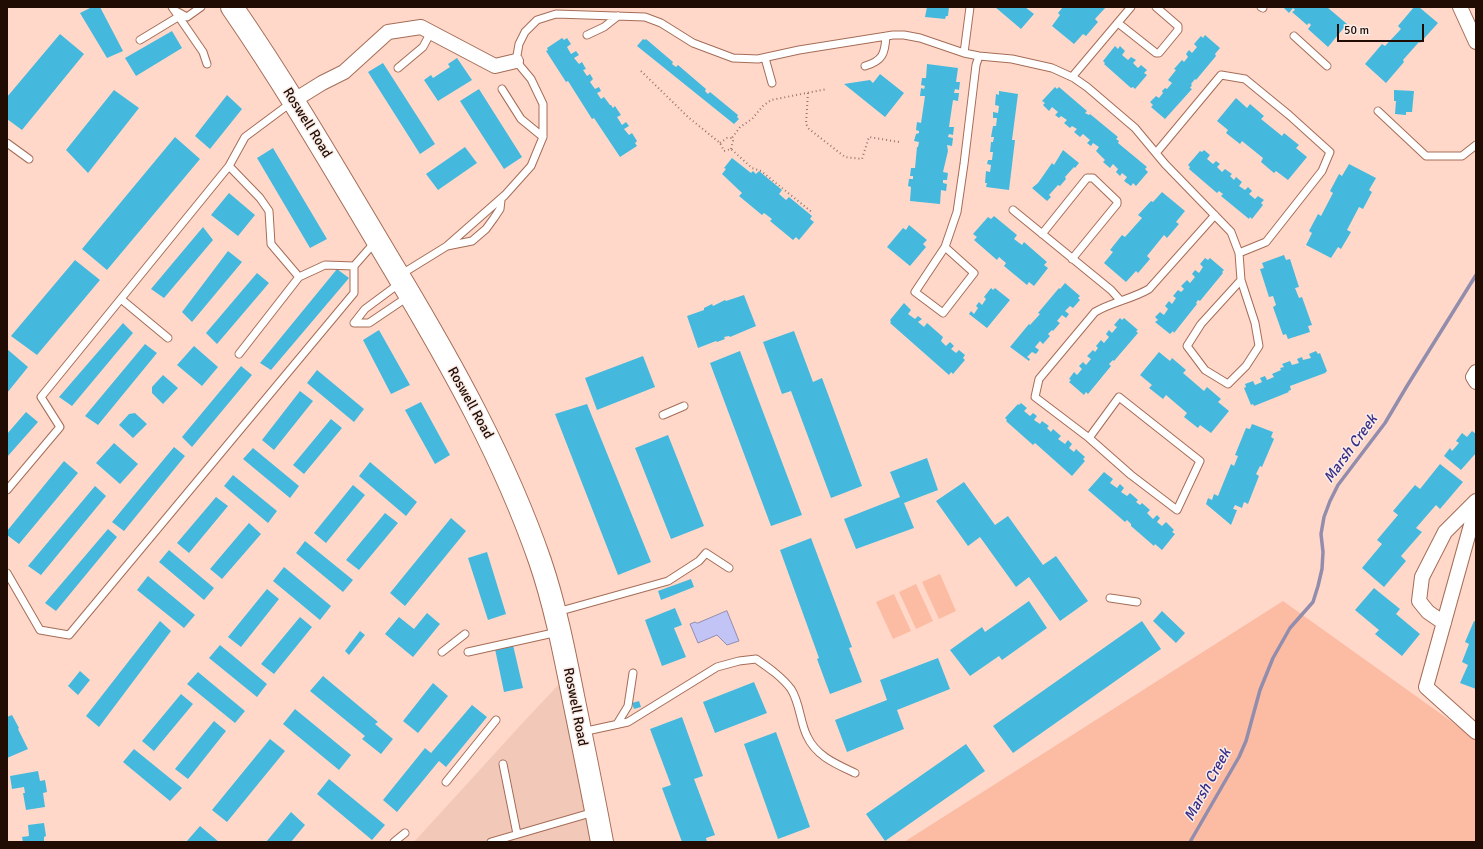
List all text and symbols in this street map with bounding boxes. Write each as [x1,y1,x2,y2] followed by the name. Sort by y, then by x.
[1339,16,1426,42] scale bar
[1344,23,1369,38] text: 50 m
[279,85,335,161] street label: Roswell Road
[443,364,497,442] street label: Roswell Road
[1320,411,1382,487] water label: Marsh Creek
[559,666,591,748] street label: Roswell Road
[1181,746,1235,824] water label: Marsh Creek

